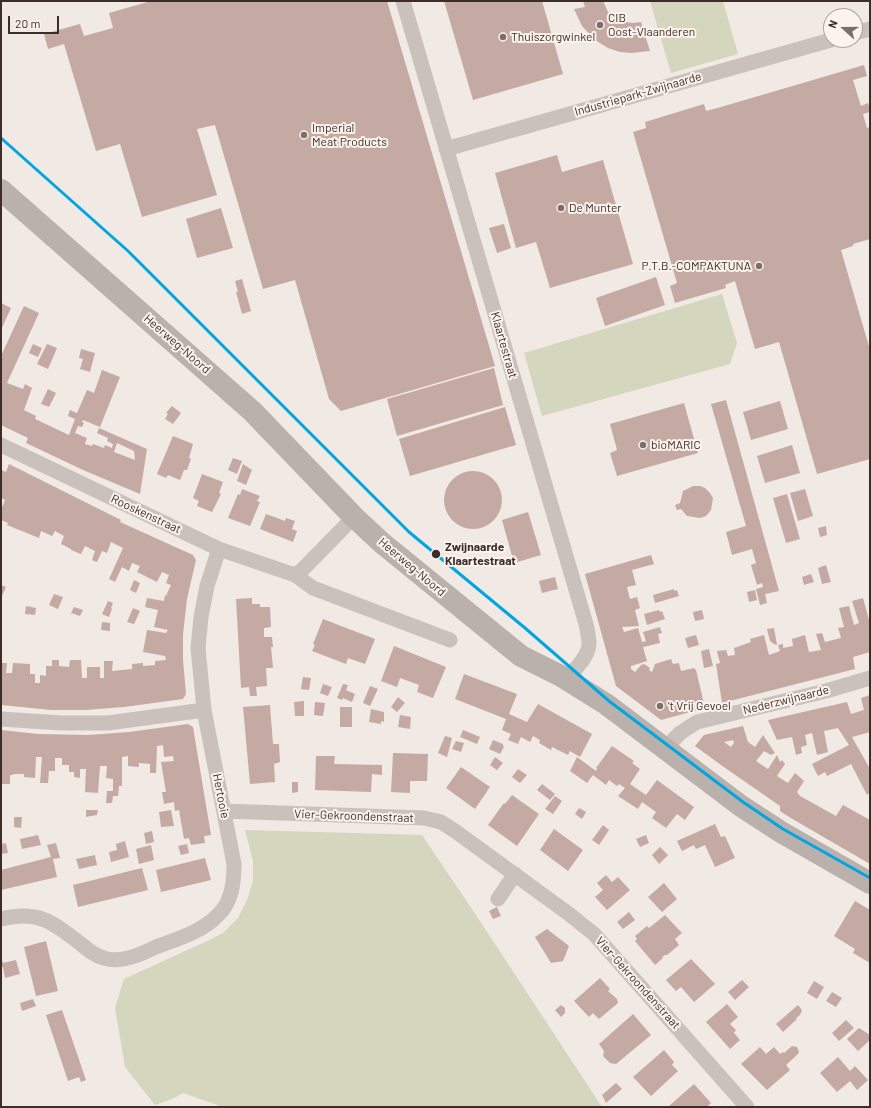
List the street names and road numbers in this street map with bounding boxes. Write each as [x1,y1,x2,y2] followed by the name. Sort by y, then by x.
[573,69,703,119] street label: Industriepark-Zwijnaarde
[488,310,520,380] street label: Klaartestraat
[141,311,213,377] street label: Heerweg-Noord
[109,491,183,537] street label: Rooskenstraat
[375,535,449,599] street label: Heerweg-Noord
[742,682,830,718] street label: Nederzwijnaarde
[210,772,232,820] street label: Hertooie
[294,807,414,825] street label: Vier-Gekroondenstraat
[593,934,683,1032] street label: Vier-Gekroondenstraat

